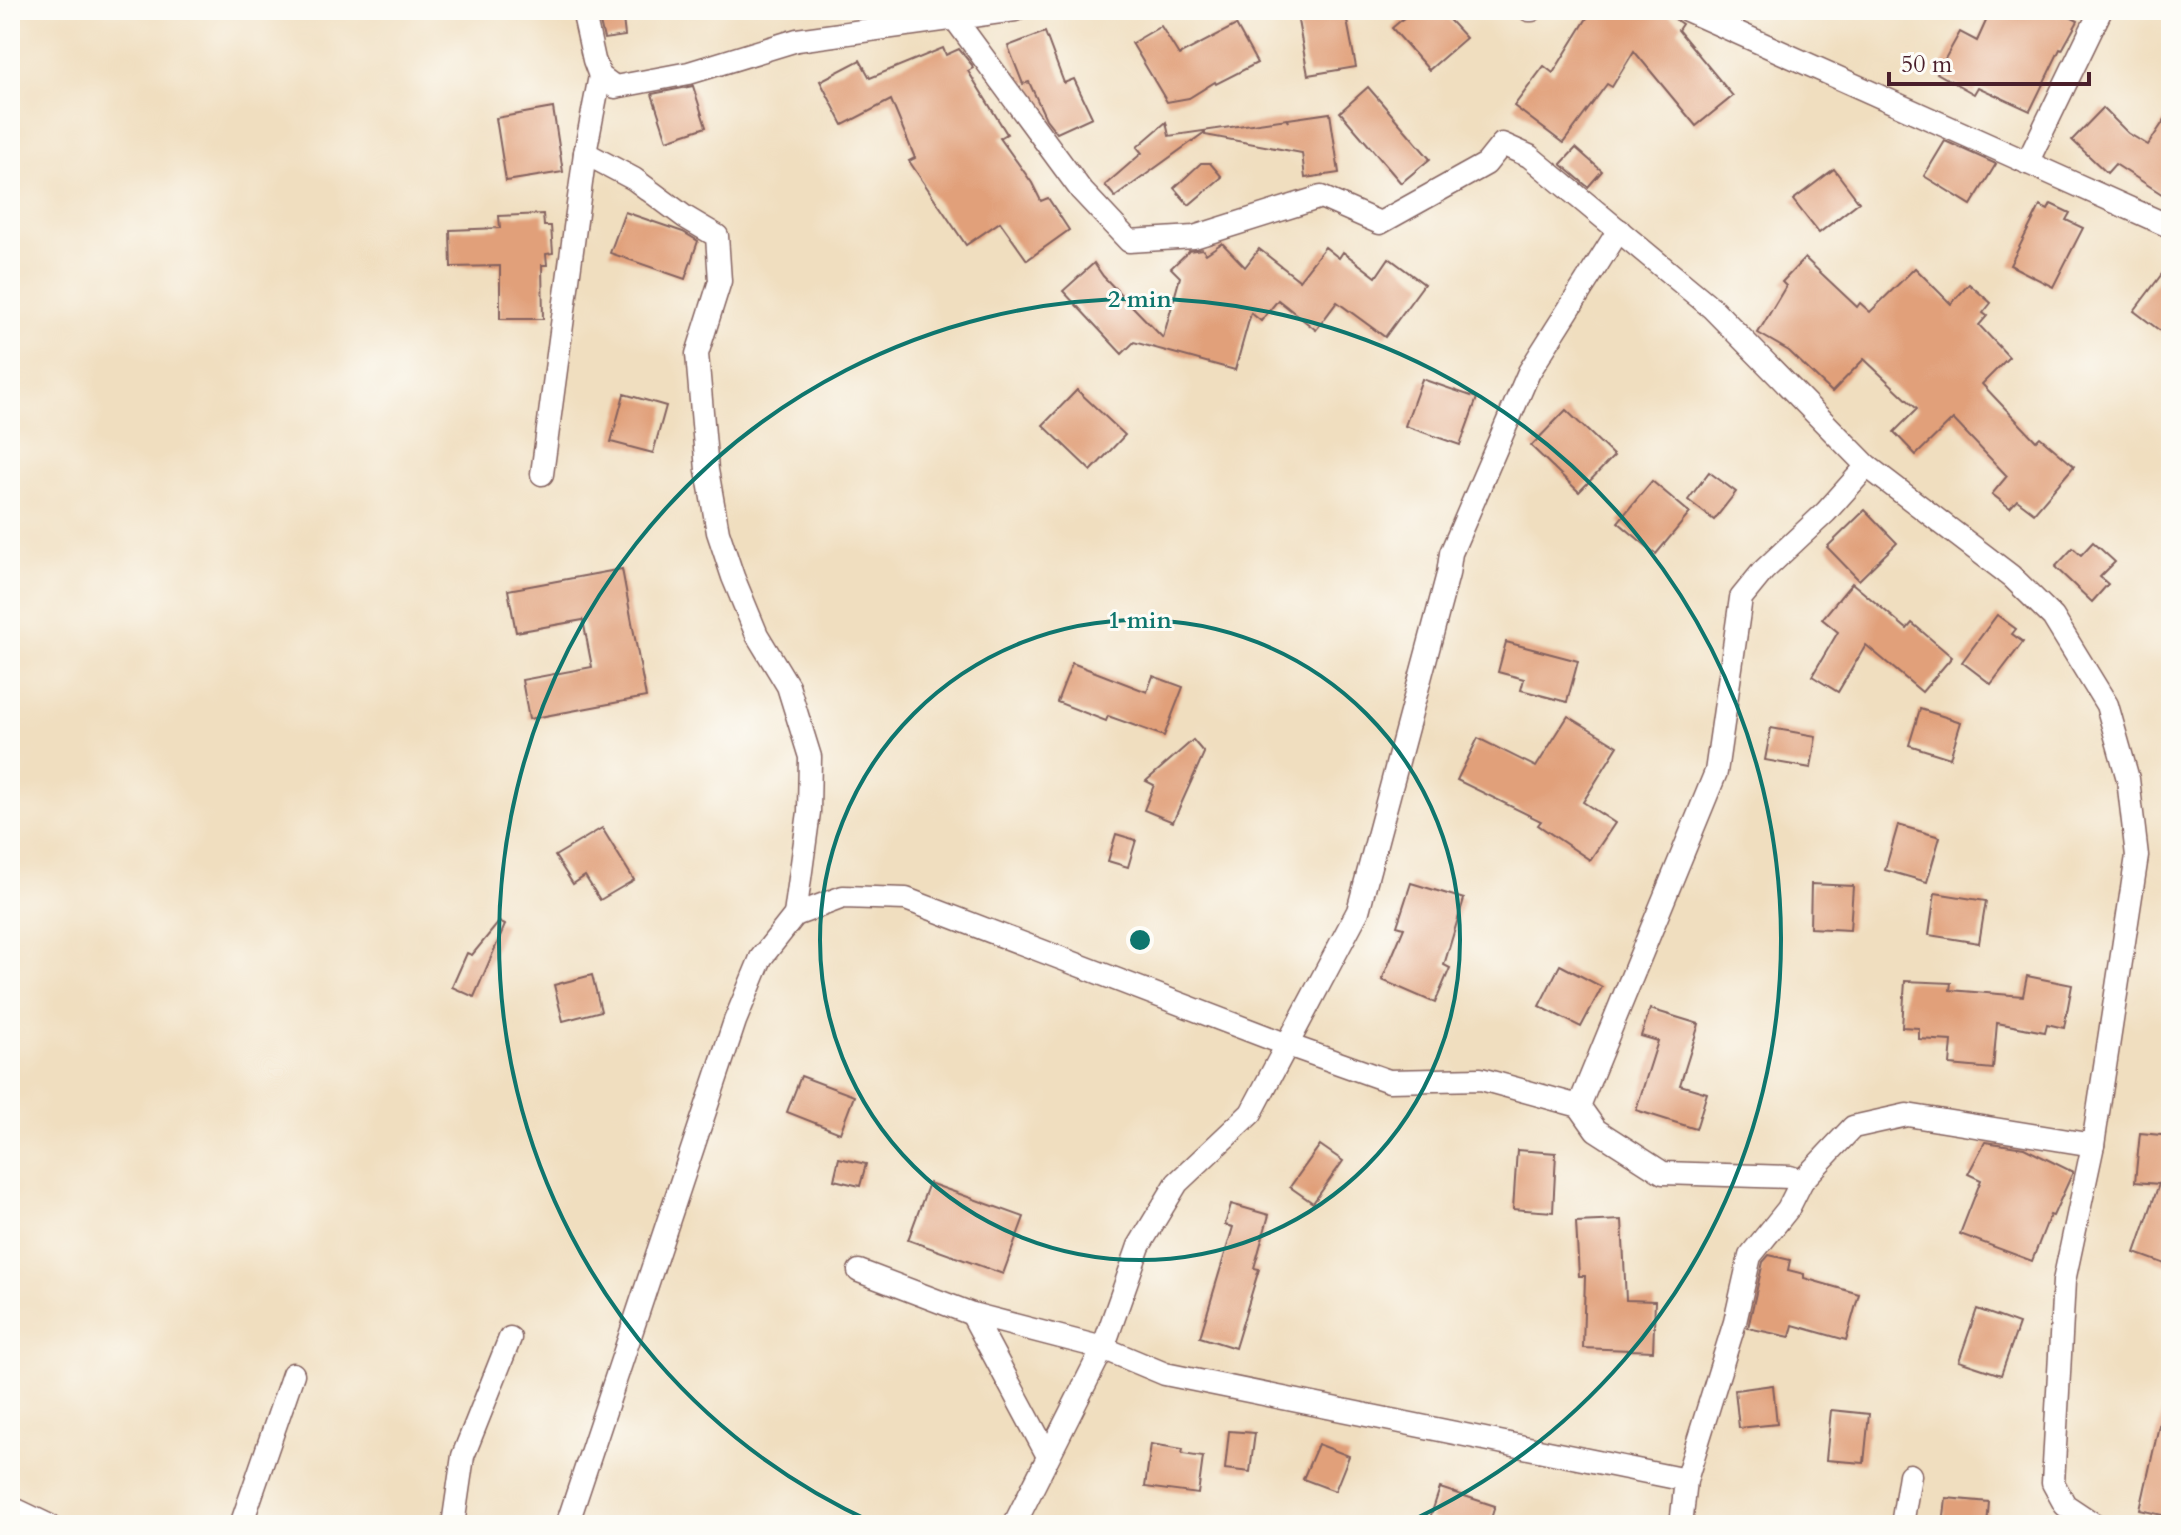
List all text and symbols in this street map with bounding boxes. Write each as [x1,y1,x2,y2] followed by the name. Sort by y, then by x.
[1889,36,2089,86] scale bar
[1901,48,1953,81] text: 50 m
[1108,283,1173,316] text: 2 min
[1108,604,1173,637] text: 1 min
[1126,926,1154,954] centre of rings

